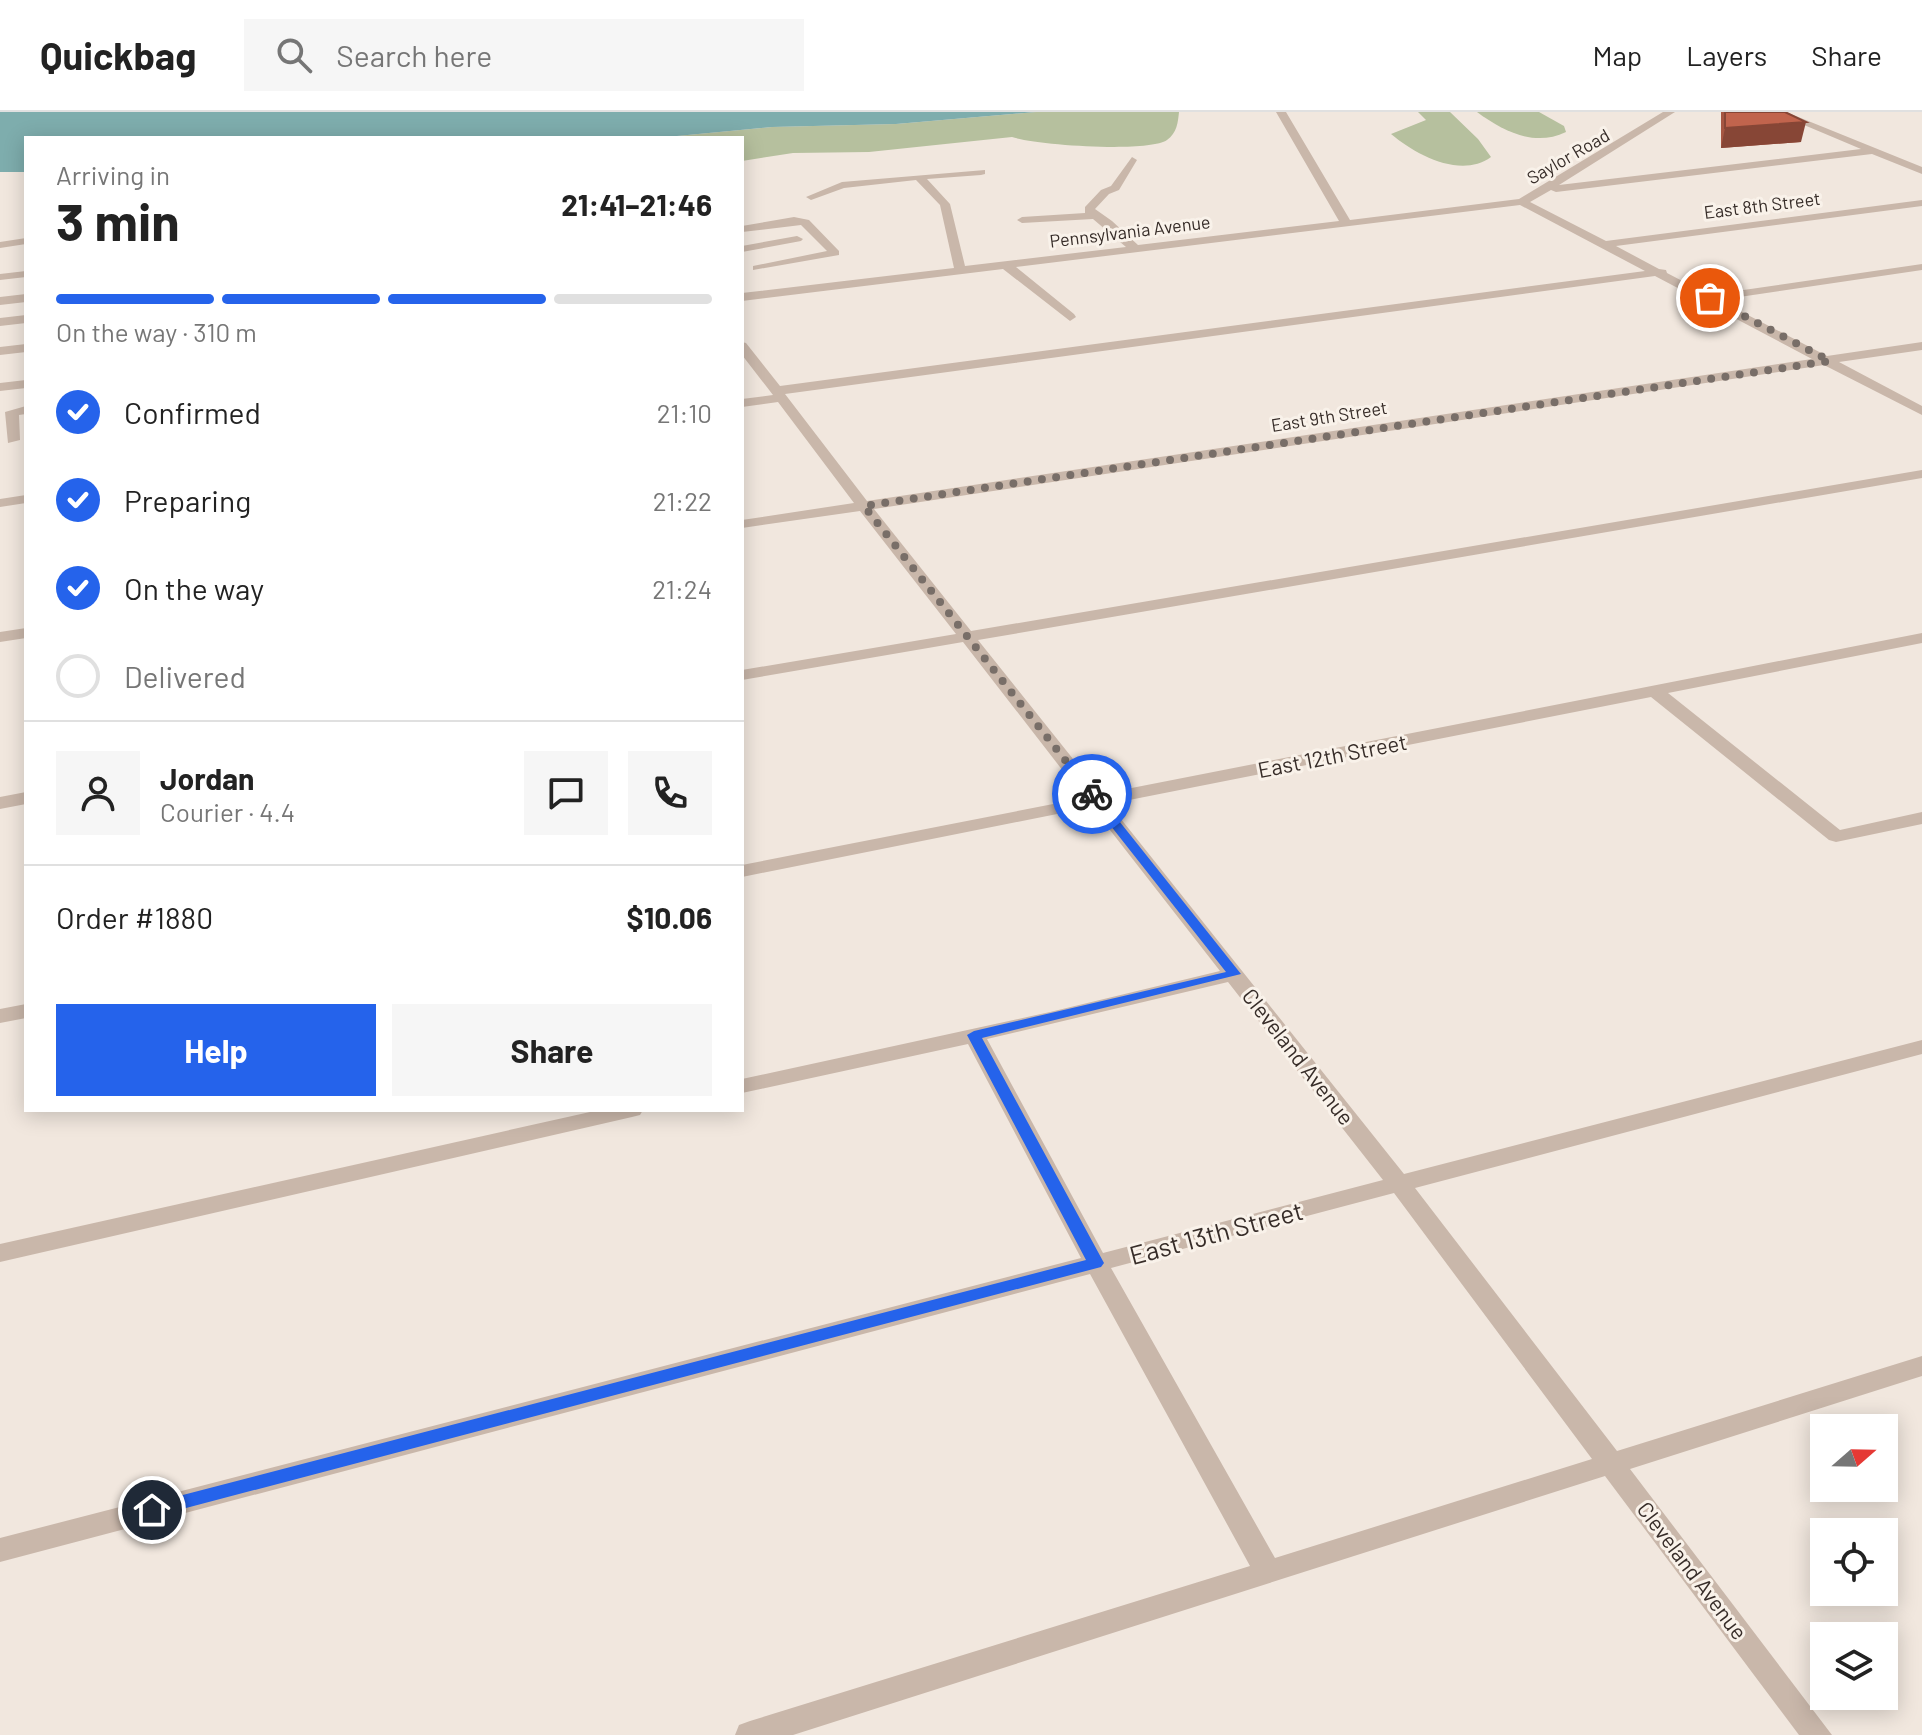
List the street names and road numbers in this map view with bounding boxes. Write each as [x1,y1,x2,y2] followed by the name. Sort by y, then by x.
[1523,124,1613,188] street label: Saylor Road
[1702,187,1822,223] street label: East 8th Street
[1048,210,1212,252] street label: Pennsylvania Avenue
[1269,396,1389,436] street label: East 9th Street
[1255,728,1409,782] street label: East 12th Street
[1238,983,1360,1129] street label: Cleveland Avenue
[1126,1194,1306,1270] street label: East 13th Street
[1633,1496,1753,1644] street label: Cleveland Avenue

